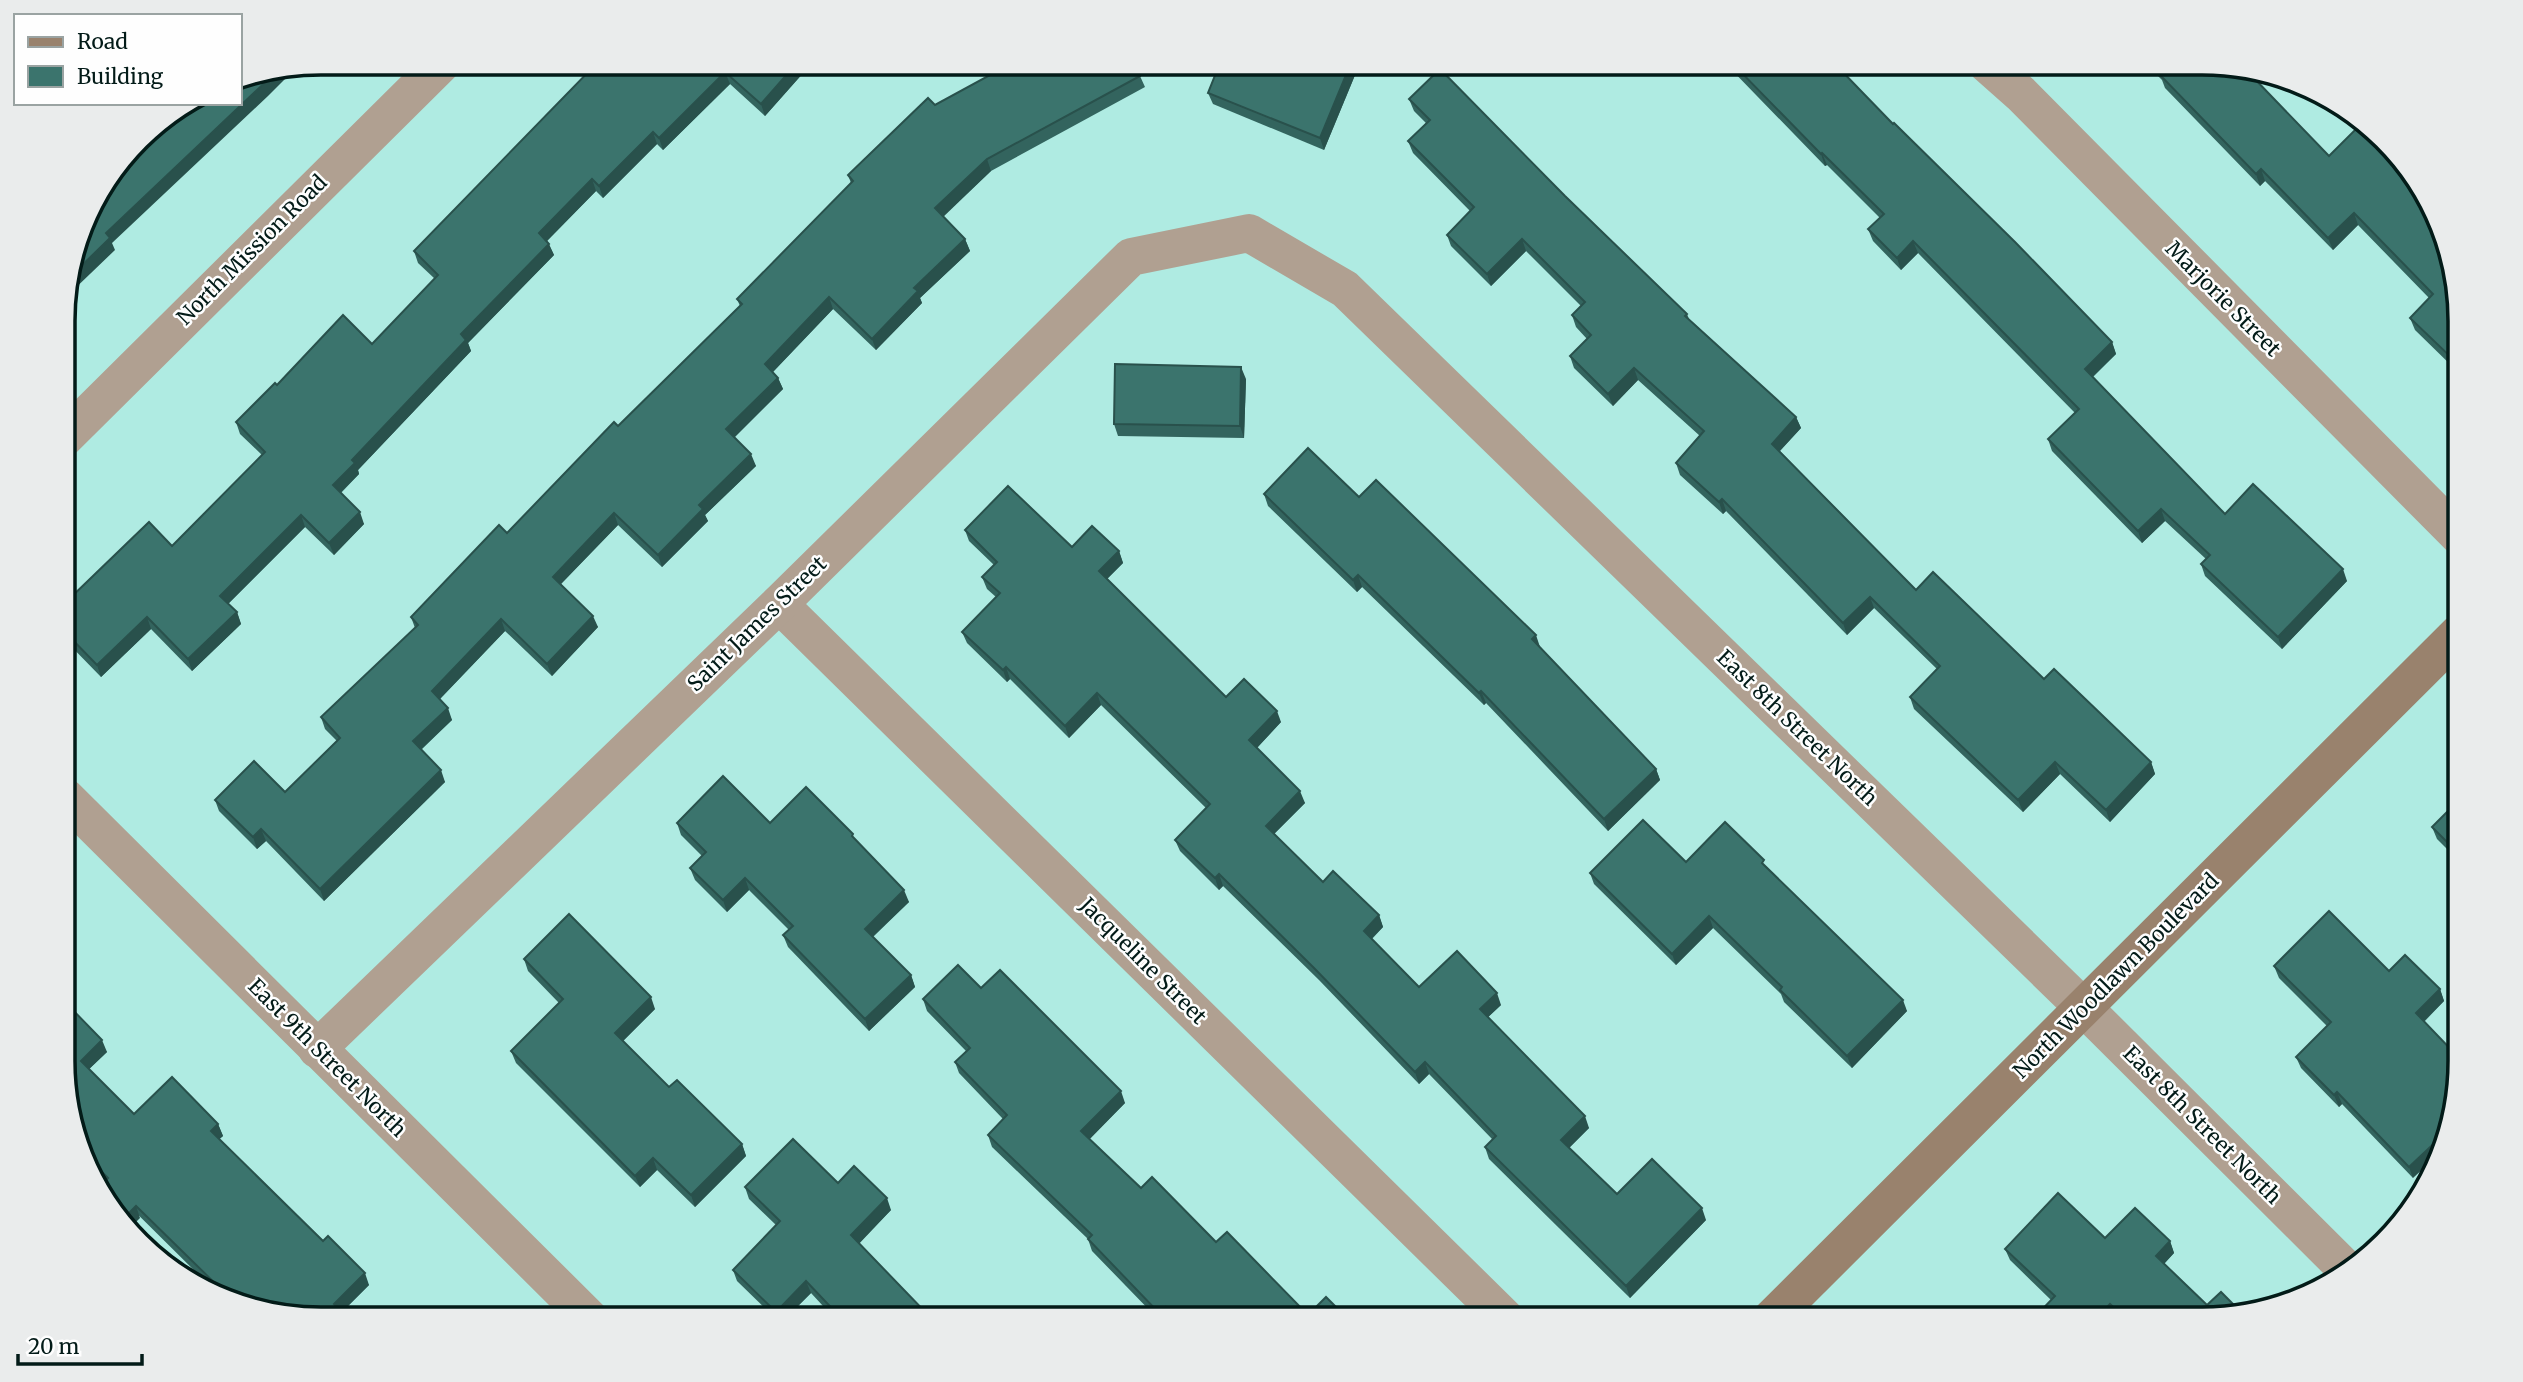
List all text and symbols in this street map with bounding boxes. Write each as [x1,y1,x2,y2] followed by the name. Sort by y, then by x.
[14,14,242,105] legend
[77,28,128,55] text: Road
[77,63,164,90] text: Building
[171,169,333,330] street label: North Mission Road
[2160,235,2287,362] street label: Marjorie Street
[681,550,832,697] street label: Saint James Street
[1711,644,1883,811] street label: East 8th Street North
[2007,867,2224,1084] street label: North Woodlawn Boulevard
[1074,891,1212,1030] street label: Jacqueline Street
[242,973,412,1143] street label: East 9th Street North
[2118,1040,2287,1210] street label: East 8th Street North
[18,1322,142,1366] scale bar
[28,1333,80,1360] text: 20 m

